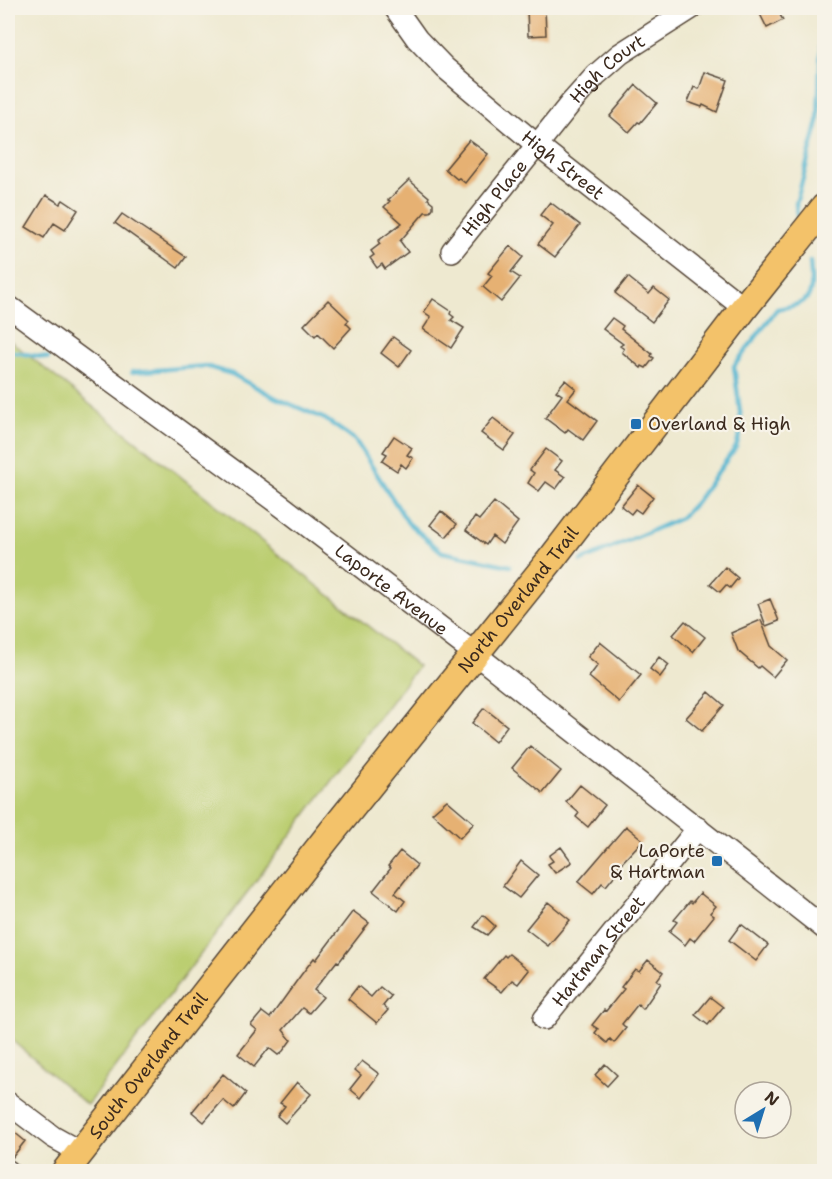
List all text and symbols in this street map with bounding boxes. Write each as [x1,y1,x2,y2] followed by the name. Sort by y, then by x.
[564,29,650,109] street label: High Court
[516,125,609,205] street label: High Street
[456,155,533,241] street label: High Place
[648,412,791,436] place label: Overland & High
[629,417,643,431] marker: Overland & High
[452,521,584,678] street label: North Overland Trail
[330,539,453,641] street label: Laporte Avenue
[611,839,705,884] place label: LaPorte & Hartman
[710,854,724,868] marker: LaPorte & Hartman
[547,891,651,1012] street label: Hartman Street
[83,987,214,1144] street label: South Overland Trail
[733,1080,793,1140] north arrow
[760,1086,783,1111] text: N

